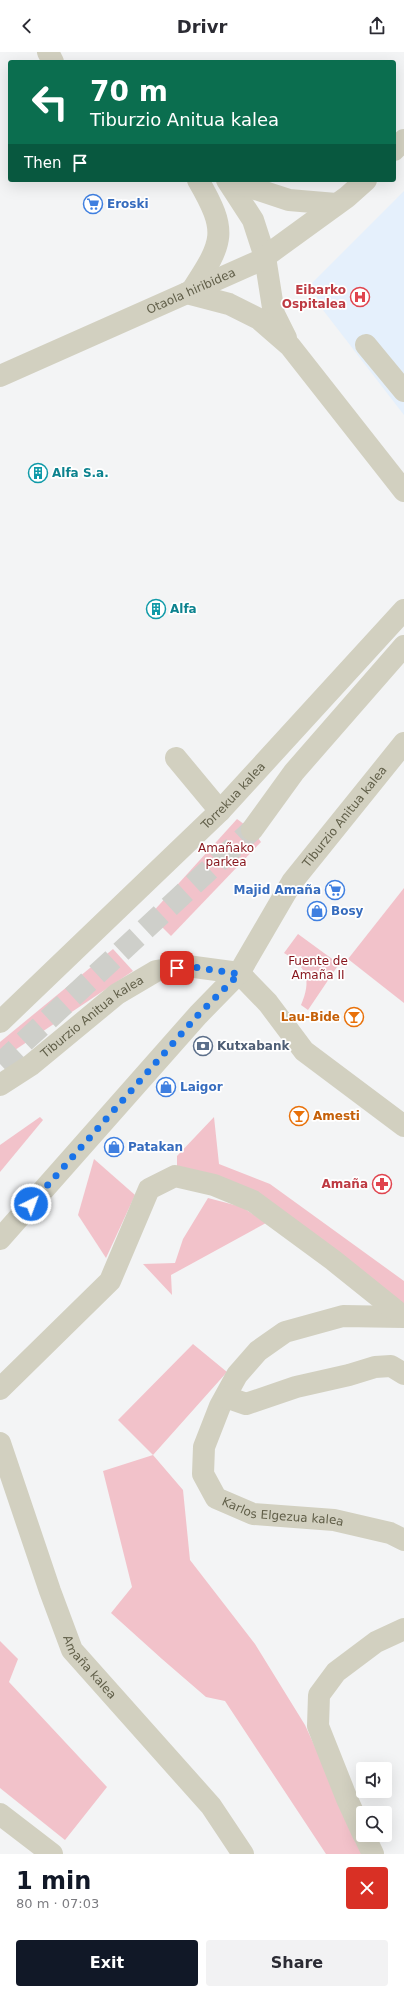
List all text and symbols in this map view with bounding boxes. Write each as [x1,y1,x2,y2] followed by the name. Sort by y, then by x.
[16,15,38,37] icon: back
[366,15,388,37] icon: share
[177,16,227,37] text: Drivr
[90,75,168,108] text: 70 m
[24,76,76,128] icon: left
[90,109,279,130] text: Tiburzio Anitua kalea
[69,152,91,174] icon: arrive
[24,154,61,172] text: Then
[82,193,104,215] supermarket icon: Eroski
[107,197,149,211] place label: Eroski
[144,265,238,317] street label: Otaola hiribidea
[282,283,346,311] place label: Eibarko Ospitalea
[349,286,371,308] hospital icon: Eibarko Ospitalea
[27,462,49,484] building icon: Alfa S.a.
[52,466,109,480] place label: Alfa S.a.
[145,598,167,620] building icon: Alfa
[170,602,197,616] place label: Alfa
[198,759,268,833] street label: Torrekua kalea
[299,763,390,871] street label: Tiburzio Anitua kalea
[198,841,254,869] park label: Amañako parkea
[324,879,346,901] supermarket icon: Majid Amaña
[233,883,321,897] place label: Majid Amaña
[306,900,328,922] shop icon: Bosy
[331,904,364,918] place label: Bosy
[160,951,194,985] pin
[288,954,348,982] park label: Fuente de Amaña II
[166,957,188,979] icon: arrive
[37,973,146,1061] street label: Tiburzio Anitua kalea
[343,1006,365,1028] bar icon: Lau-Bide
[281,1010,340,1024] place label: Lau-Bide
[192,1035,214,1057] bank icon: Kutxabank
[217,1039,290,1053] place label: Kutxabank
[155,1076,177,1098] shop icon: Laigor
[180,1080,223,1094] place label: Laigor
[288,1105,310,1127] bar icon: Amesti
[313,1109,360,1123] place label: Amesti
[103,1136,125,1158] shop icon: Patakan
[128,1140,183,1154] place label: Patakan
[371,1173,393,1195] pharmacy icon: Amaña
[321,1177,368,1191] place label: Amaña
[10.0,1183,52.0,1225] position arrow
[220,1494,345,1529] street label: Karlos Elgezua kalea
[60,1633,119,1702] street label: Amaña kalea
[356,1762,392,1842] map controls
[356,1762,392,1798] button: sound
[356,1806,392,1842] button: search
[16,1867,91,1895] text: 1 min
[346,1867,388,1909] button: close
[16,1896,99,1911] text: 80 m · 07:03
[16,1940,198,1986] button: Exit
[206,1940,388,1986] button: Share

